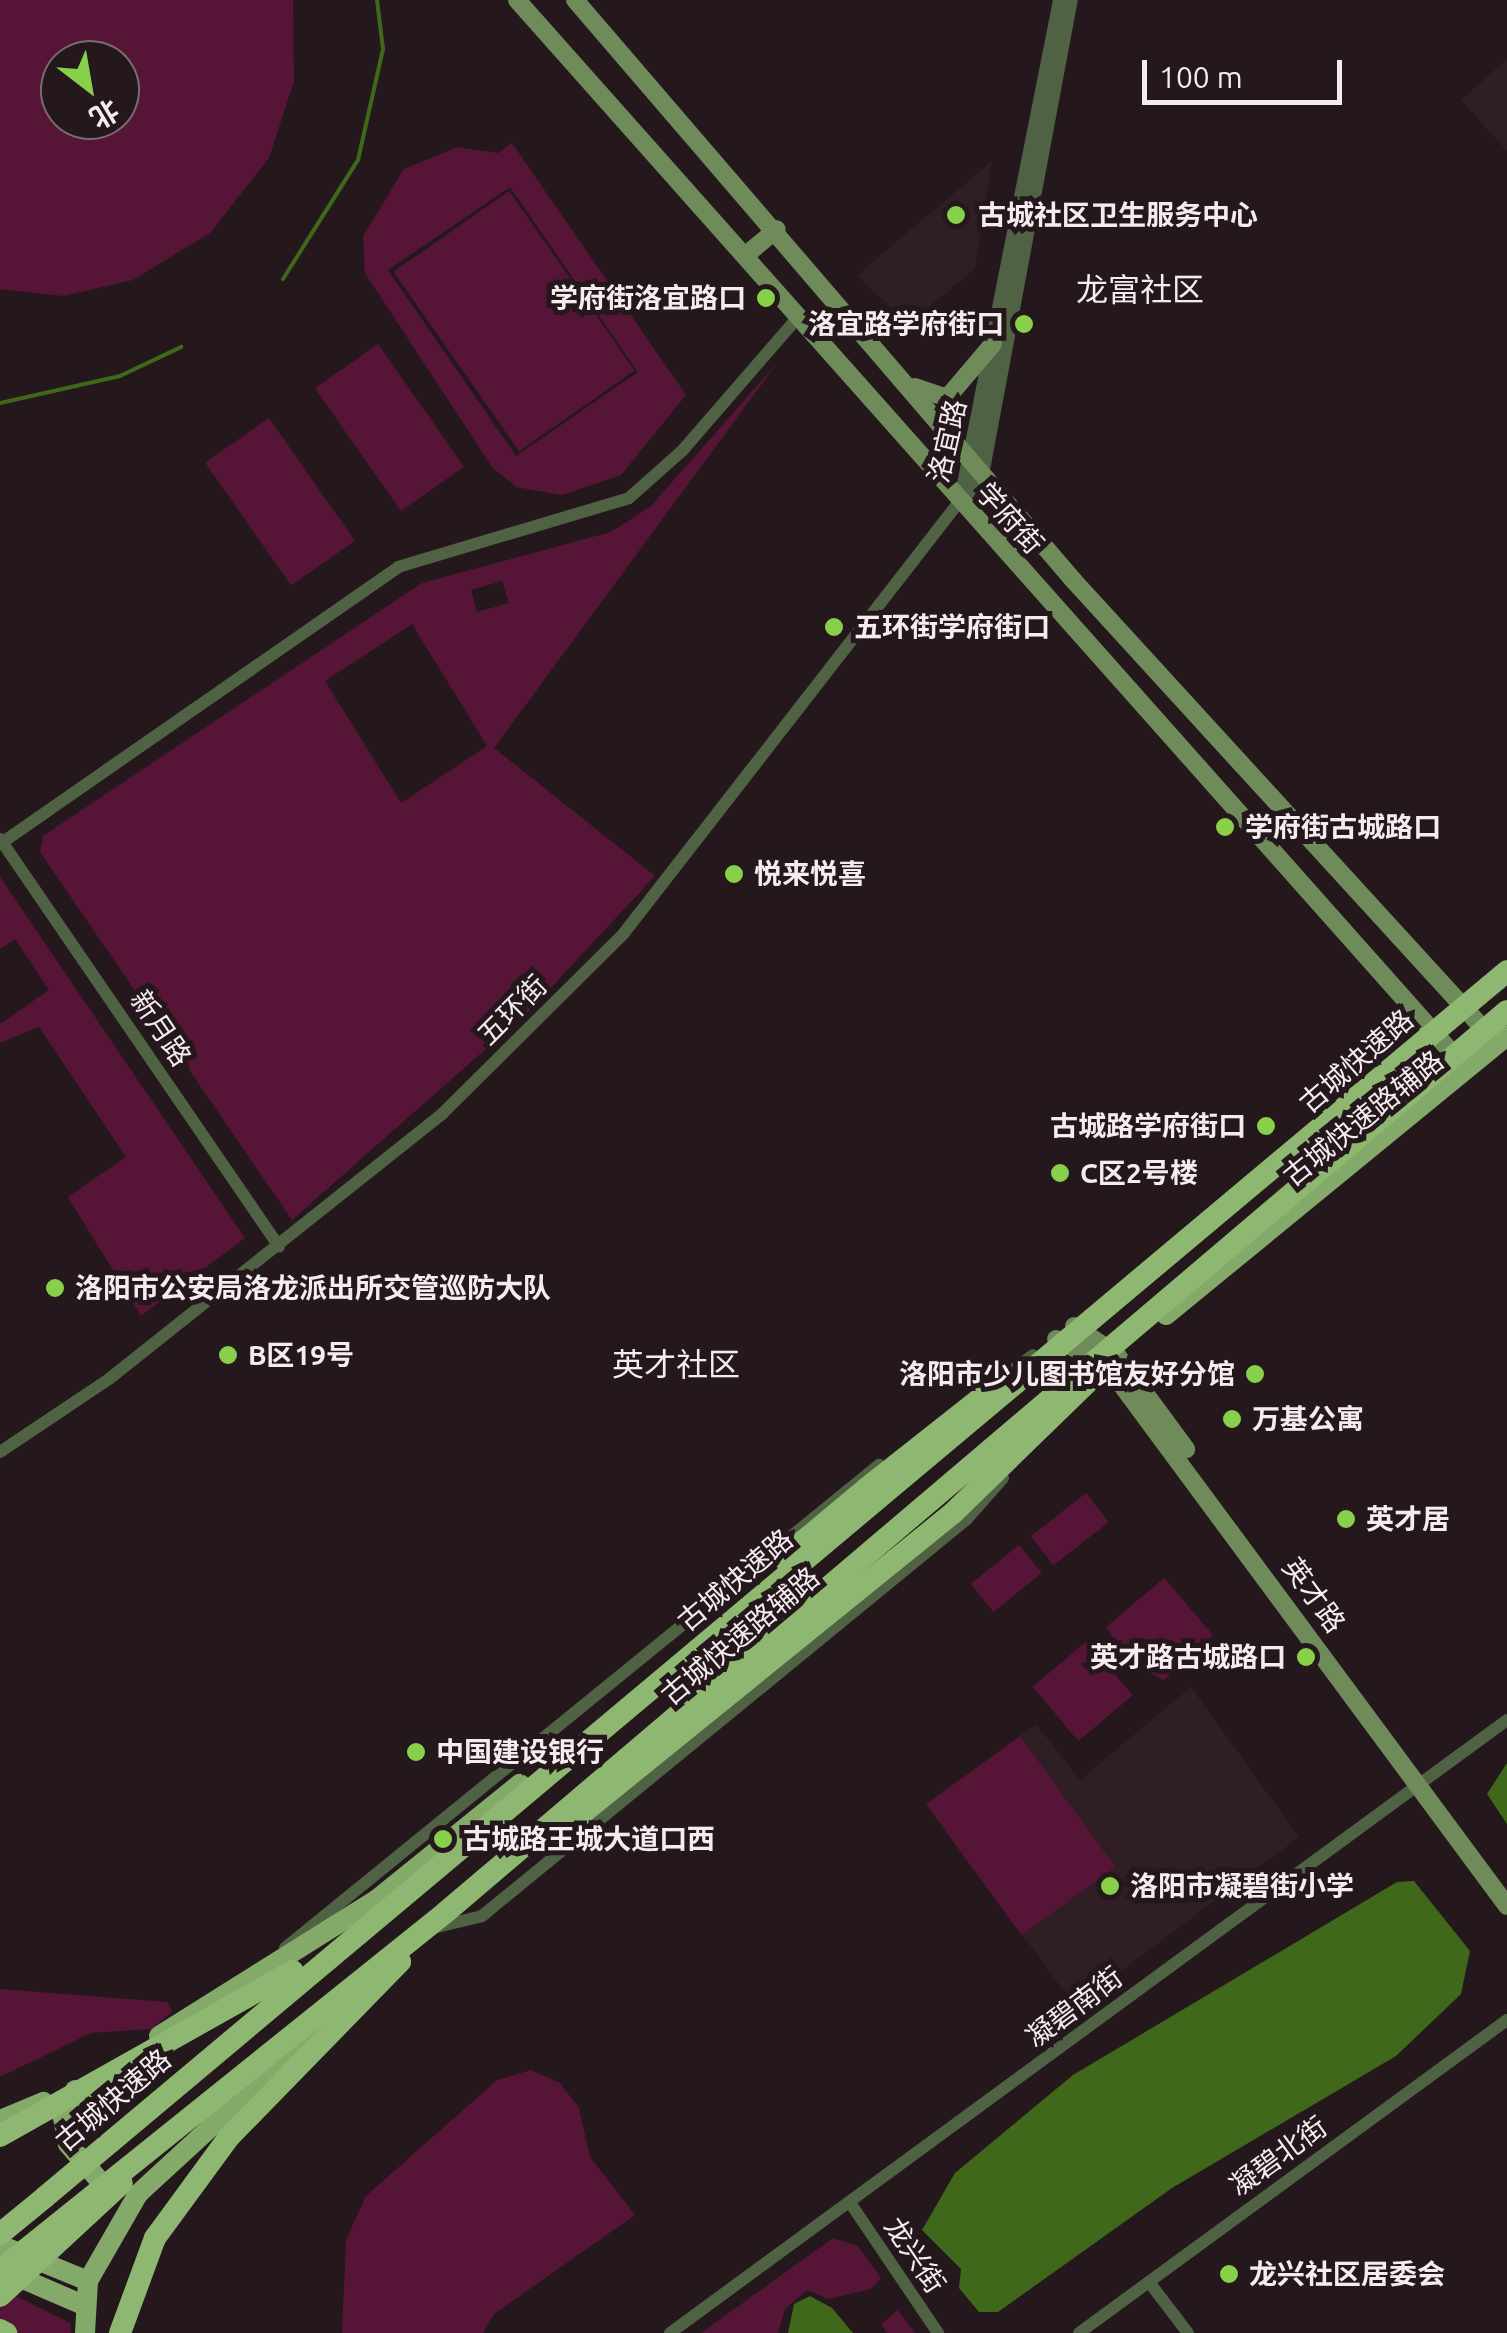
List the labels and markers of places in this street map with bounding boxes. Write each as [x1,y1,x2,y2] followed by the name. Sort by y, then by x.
[978,198,1258,232] place label: 古城社区卫生服务中心
[943,202,969,228] marker: 古城社区卫生服务中心
[550,281,746,315] place label: 学府街洛宜路口
[755,287,777,309] marker: 学府街洛宜路口
[808,307,1004,341] place label: 洛宜路学府街口
[1013,313,1035,335] marker: 洛宜路学府街口
[854,610,1050,644] place label: 五环街学府街口
[823,616,845,638] marker: 五环街学府街口
[1245,810,1441,844] place label: 学府街古城路口
[1214,816,1236,838] marker: 学府街古城路口
[754,857,866,891] place label: 悦来悦喜
[723,863,745,885] marker: 悦来悦喜
[1050,1109,1246,1143] place label: 古城路学府街口
[1255,1115,1277,1137] marker: 古城路学府街口
[1080,1156,1198,1190] place label: C区2号楼
[1049,1162,1071,1184] marker: C区2号楼
[75,1271,551,1305] place label: 洛阳市公安局洛龙派出所交管巡防大队
[44,1277,66,1299] marker: 洛阳市公安局洛龙派出所交管巡防大队
[248,1338,354,1372] place label: B区19号
[217,1344,239,1366] marker: B区19号
[899,1357,1235,1391] place label: 洛阳市少儿图书馆友好分馆
[1244,1363,1266,1385] marker: 洛阳市少儿图书馆友好分馆
[1252,1402,1364,1436] place label: 万基公寓
[1221,1408,1243,1430] marker: 万基公寓
[1366,1502,1450,1536] place label: 英才居
[1335,1508,1357,1530] marker: 英才居
[1090,1640,1286,1674] place label: 英才路古城路口
[1295,1646,1317,1668] marker: 英才路古城路口
[436,1735,604,1769] place label: 中国建设银行
[405,1741,427,1763] marker: 中国建设银行
[463,1822,715,1856] place label: 古城路王城大道口西
[432,1828,454,1850] marker: 古城路王城大道口西
[1130,1869,1354,1903] place label: 洛阳市凝碧街小学
[1099,1875,1121,1897] marker: 洛阳市凝碧街小学
[1249,2257,1445,2291] place label: 龙兴社区居委会
[1218,2263,1240,2285] marker: 龙兴社区居委会

